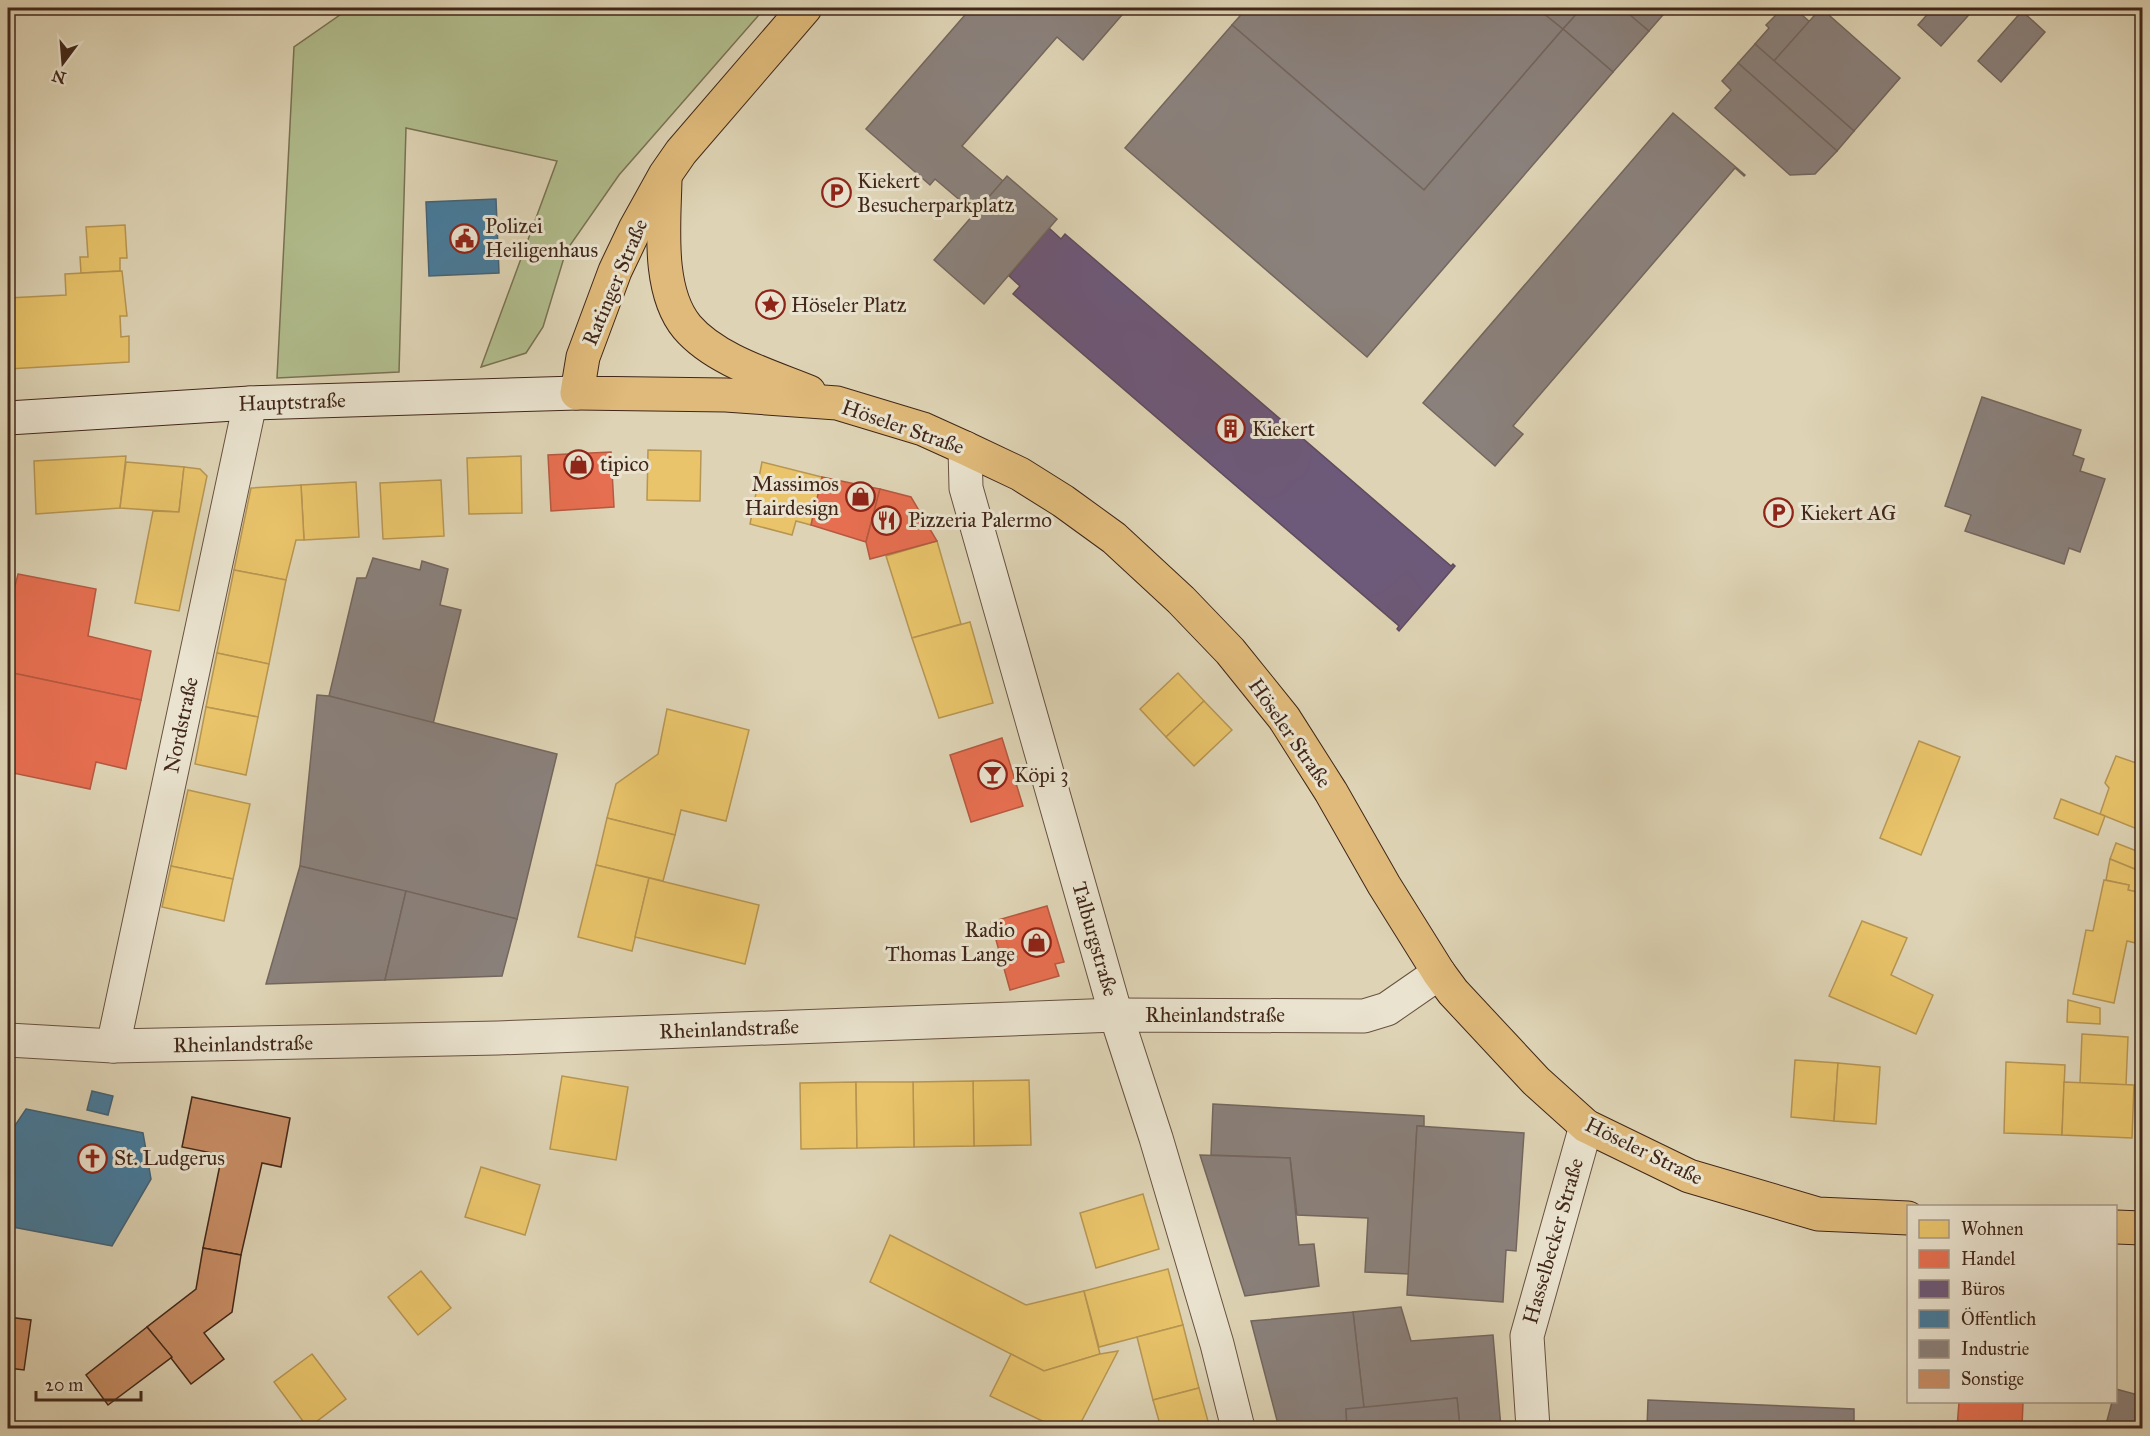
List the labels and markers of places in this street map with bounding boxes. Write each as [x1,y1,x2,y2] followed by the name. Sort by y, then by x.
[857,168,1015,218] place label: Kiekert Besucherparkplatz
[820,177,852,209] parking icon: Kiekert Besucherparkplatz
[485,213,598,263] place label: Polizei Heiligenhaus
[448,222,480,254] public building icon: Polizei Heiligenhaus
[754,289,786,321] place icon: Höseler Platz
[791,292,907,318] place label: Höseler Platz
[1215,413,1247,445] building icon: Kiekert
[1252,416,1315,442] place label: Kiekert
[563,448,595,480] shop icon: tipico
[600,451,649,477] place label: tipico
[745,471,839,521] place label: Massimos Hairdesign
[844,480,876,512] shop icon: Massimos Hairdesign
[1763,497,1795,529] parking icon: Kiekert AG
[1800,500,1896,526] place label: Kiekert AG
[871,504,903,536] restaurant icon: Pizzeria Palermo
[908,507,1052,533] place label: Pizzeria Palermo
[977,759,1009,791] bar icon: Köpi 3
[1014,762,1069,788] place label: Köpi 3
[885,917,1015,967] place label: Radio Thomas Lange
[1020,926,1052,958] shop icon: Radio Thomas Lange
[77,1142,109,1174] church icon: St. Ludgerus
[114,1145,225,1171] place label: St. Ludgerus

